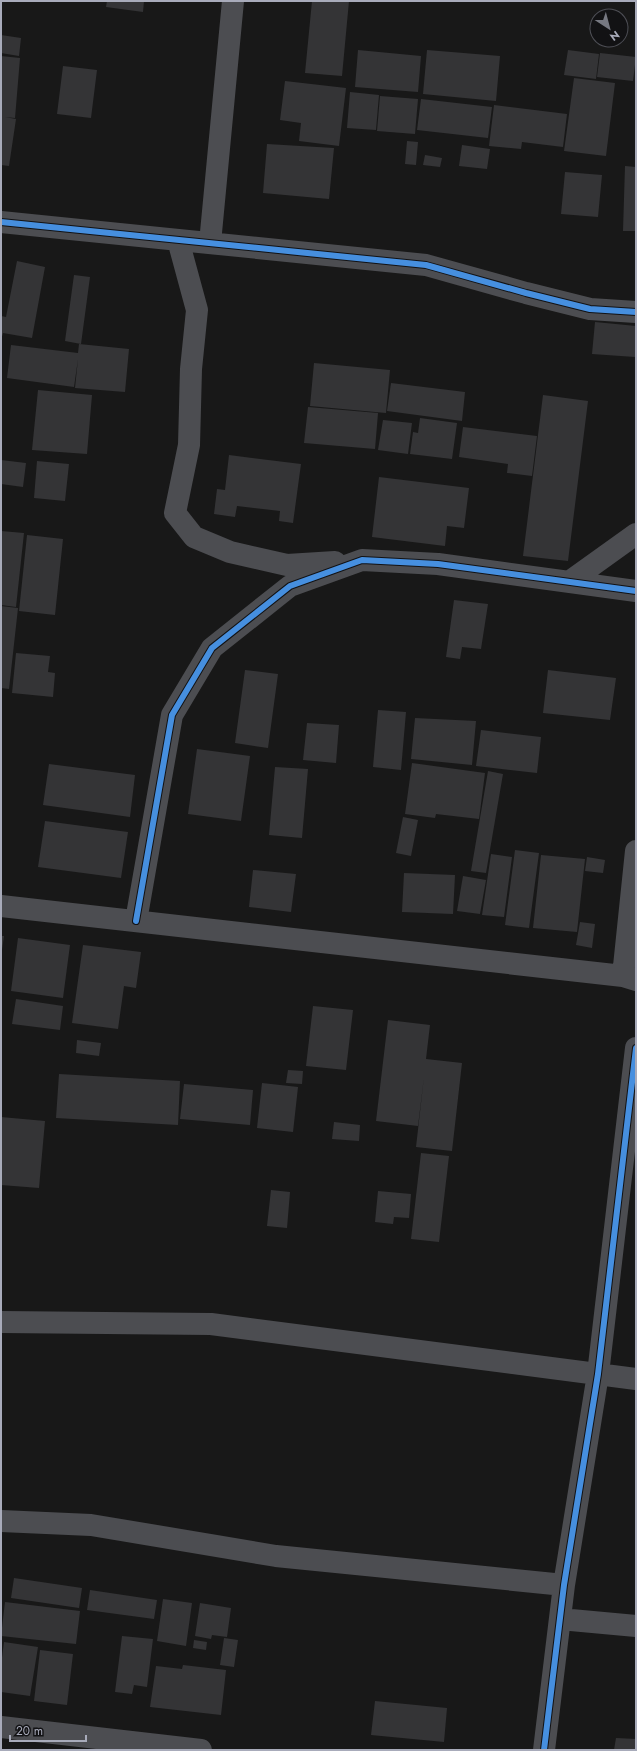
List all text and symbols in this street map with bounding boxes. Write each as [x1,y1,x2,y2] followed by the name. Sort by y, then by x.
[589,8,629,48] north arrow
[607,27,623,45] text: N
[10,1717,86,1743] scale bar
[16,1722,43,1740] text: 20 m

